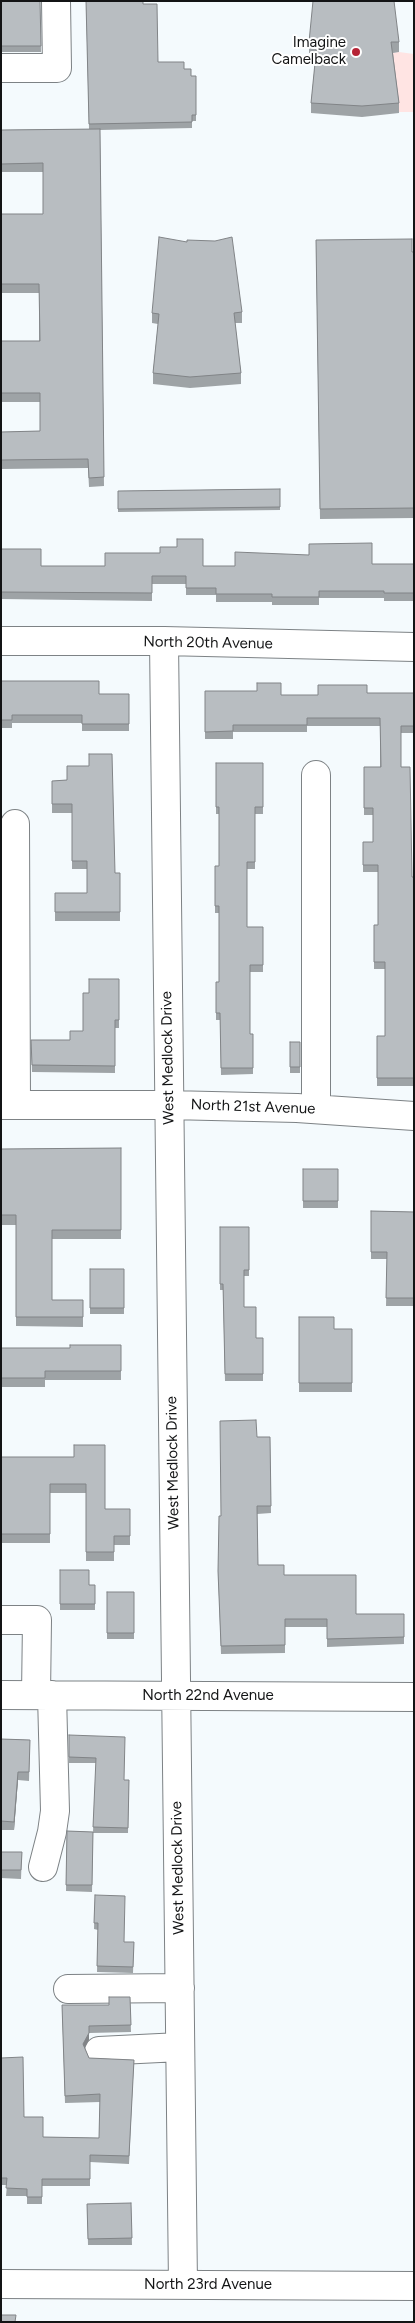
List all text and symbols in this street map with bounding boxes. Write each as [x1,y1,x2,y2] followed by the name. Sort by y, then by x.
[271,34,346,69] place label: Imagine Camelback
[350,46,362,58] marker: Imagine Camelback
[143,633,273,653] street label: North 20th Avenue
[158,991,178,1125] street label: West Medlock Drive
[190,1096,316,1118] street label: North 21st Avenue
[163,1396,183,1530] street label: West Medlock Drive
[142,1687,274,1705] street label: North 22nd Avenue
[168,1801,188,1935] street label: West Medlock Drive
[144,2276,272,2294] street label: North 23rd Avenue

